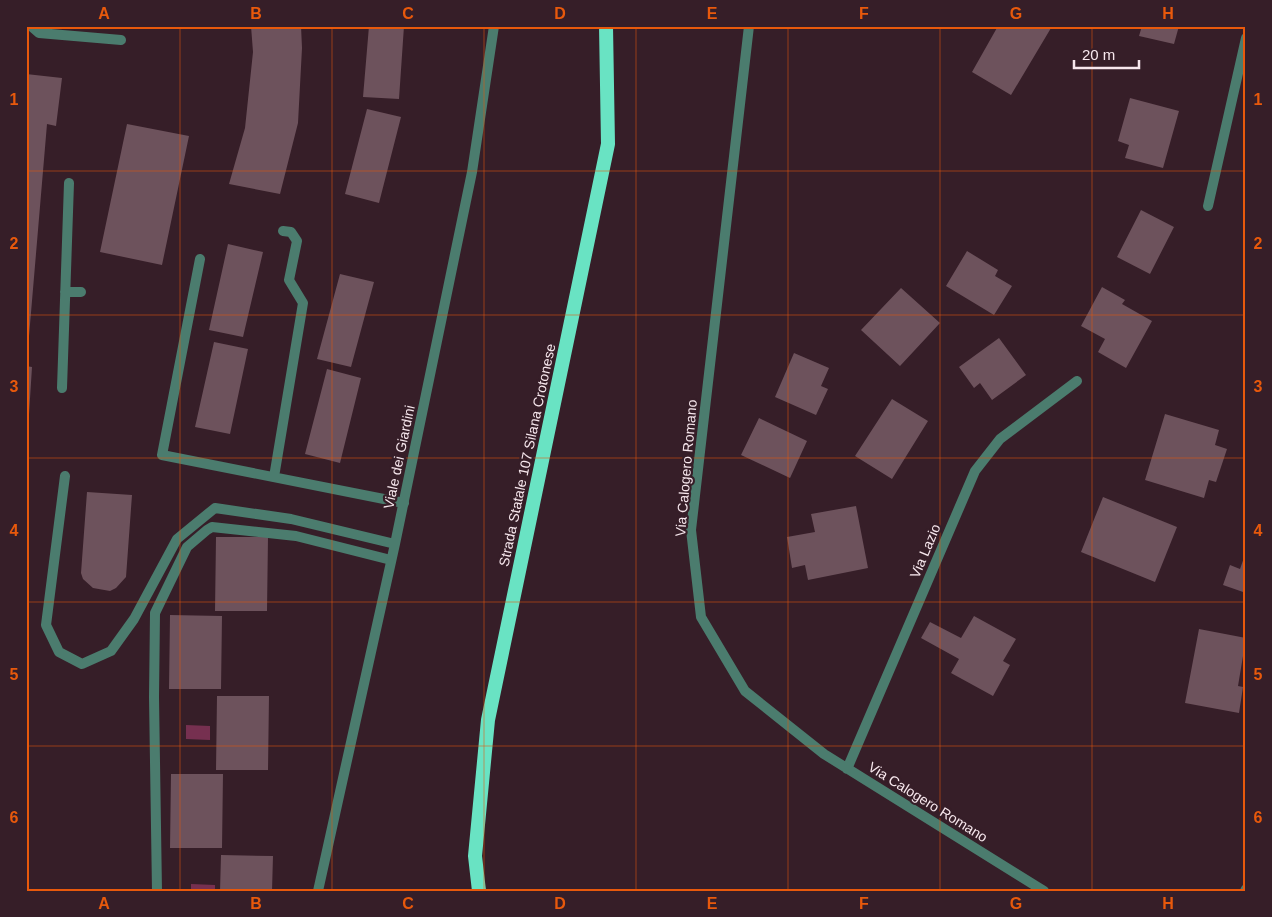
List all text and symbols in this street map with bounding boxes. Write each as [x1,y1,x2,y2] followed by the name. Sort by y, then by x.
[98,5,110,22] text: A
[250,5,262,22] text: B
[402,5,414,22] text: C
[554,5,566,22] text: D
[707,5,718,22] text: E
[859,5,869,22] text: F
[1010,5,1022,22] text: G
[1162,5,1174,22] text: H
[1074,38,1140,70] scale bar
[1082,46,1115,63] text: 20 m
[10,91,19,108] text: 1
[1254,91,1263,108] text: 1
[10,235,19,252] text: 2
[1254,235,1263,252] text: 2
[496,342,558,568] street label: Strada Statale 107 Silana Crotonese
[10,378,19,395] text: 3
[1254,378,1263,395] text: 3
[672,399,700,537] street label: Via Calogero Romano
[380,404,418,510] street label: Viale dei Giardini
[906,521,944,581] street label: Via Lazio
[10,522,19,539] text: 4
[1254,522,1263,539] text: 4
[10,666,19,683] text: 5
[1254,666,1263,683] text: 5
[865,759,991,845] street label: Via Calogero Romano
[10,809,19,826] text: 6
[1254,809,1263,826] text: 6
[98,895,110,912] text: A
[250,895,262,912] text: B
[402,895,414,912] text: C
[554,895,566,912] text: D
[707,895,718,912] text: E
[859,895,869,912] text: F
[1010,895,1022,912] text: G
[1162,895,1174,912] text: H

